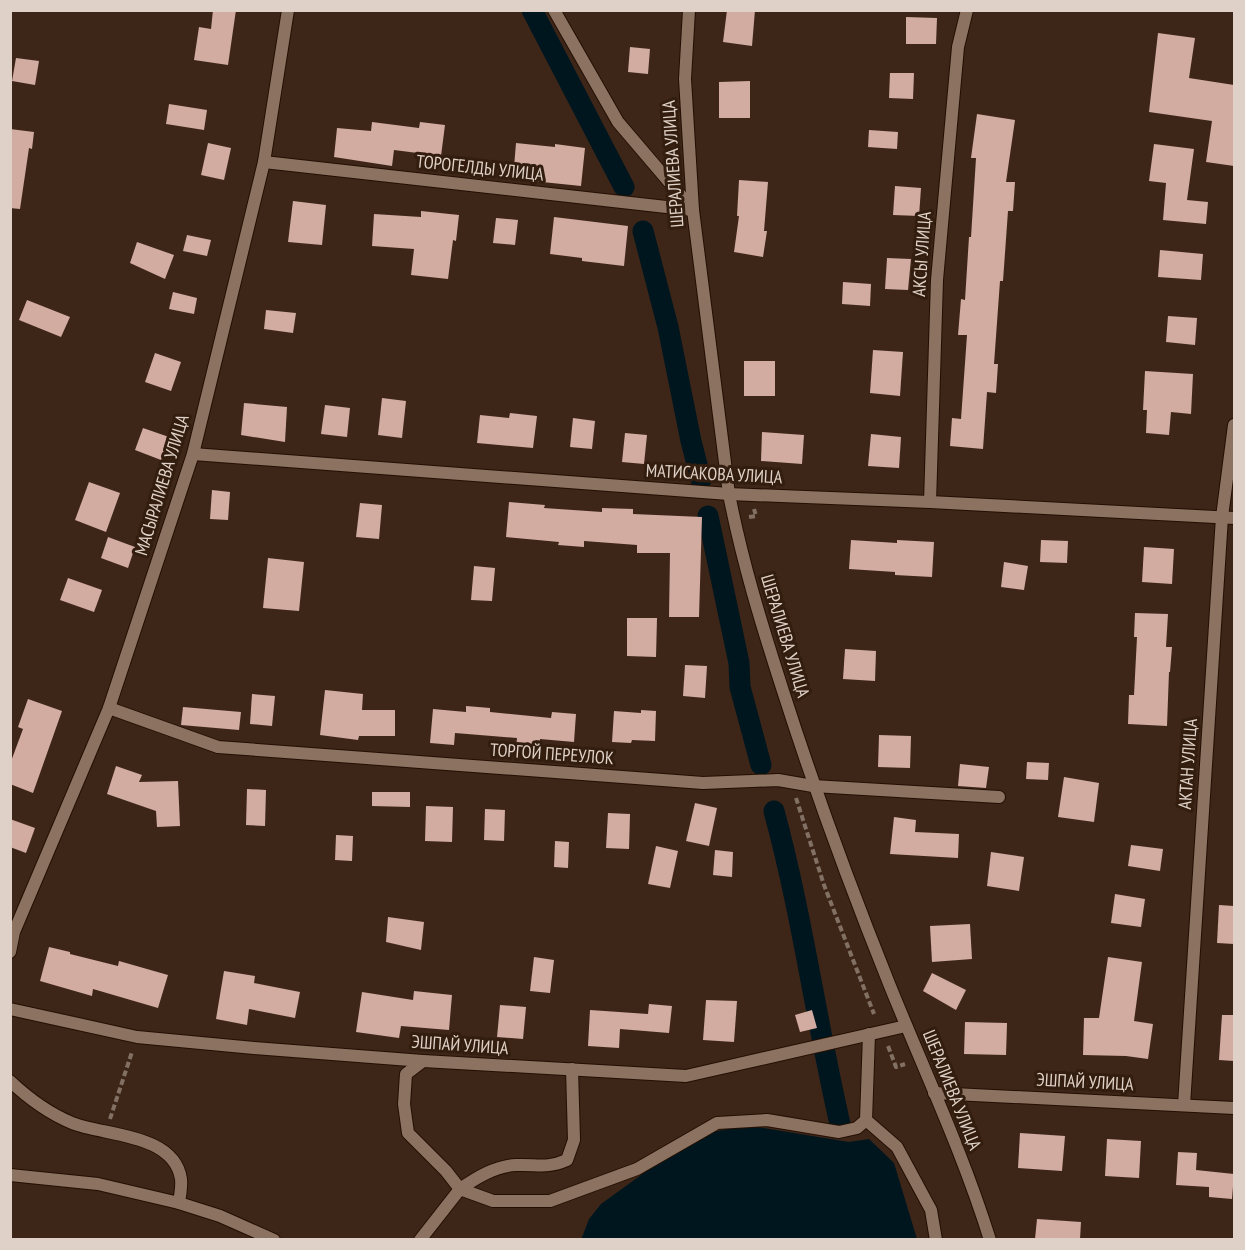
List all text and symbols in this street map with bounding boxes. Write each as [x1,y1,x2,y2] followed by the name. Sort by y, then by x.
[657,99,688,228] street label: ШЕРАЛИЕВА УЛИЦА
[415,149,545,186] street label: ТОРОГЕЛДЫ УЛИЦА
[907,210,936,297] street label: АКСЫ УЛИЦА
[129,411,194,558] street label: МАСЫРАЛИЕВА УЛИЦА
[645,458,783,489] street label: МАТИСАКОВА УЛИЦА
[756,572,815,701] street label: ШЕРАЛИЕВА УЛИЦА
[1173,717,1202,810] street label: АКТАН УЛИЦА
[490,738,615,769] street label: ТОРГОЙ ПЕРЕУЛОК
[918,1026,987,1154] street label: ШЕРАЛИЕВА УЛИЦА
[411,1030,510,1059] street label: ЭШПАЙ УЛИЦА
[1036,1067,1135,1096] street label: ЭШПАЙ УЛИЦА

